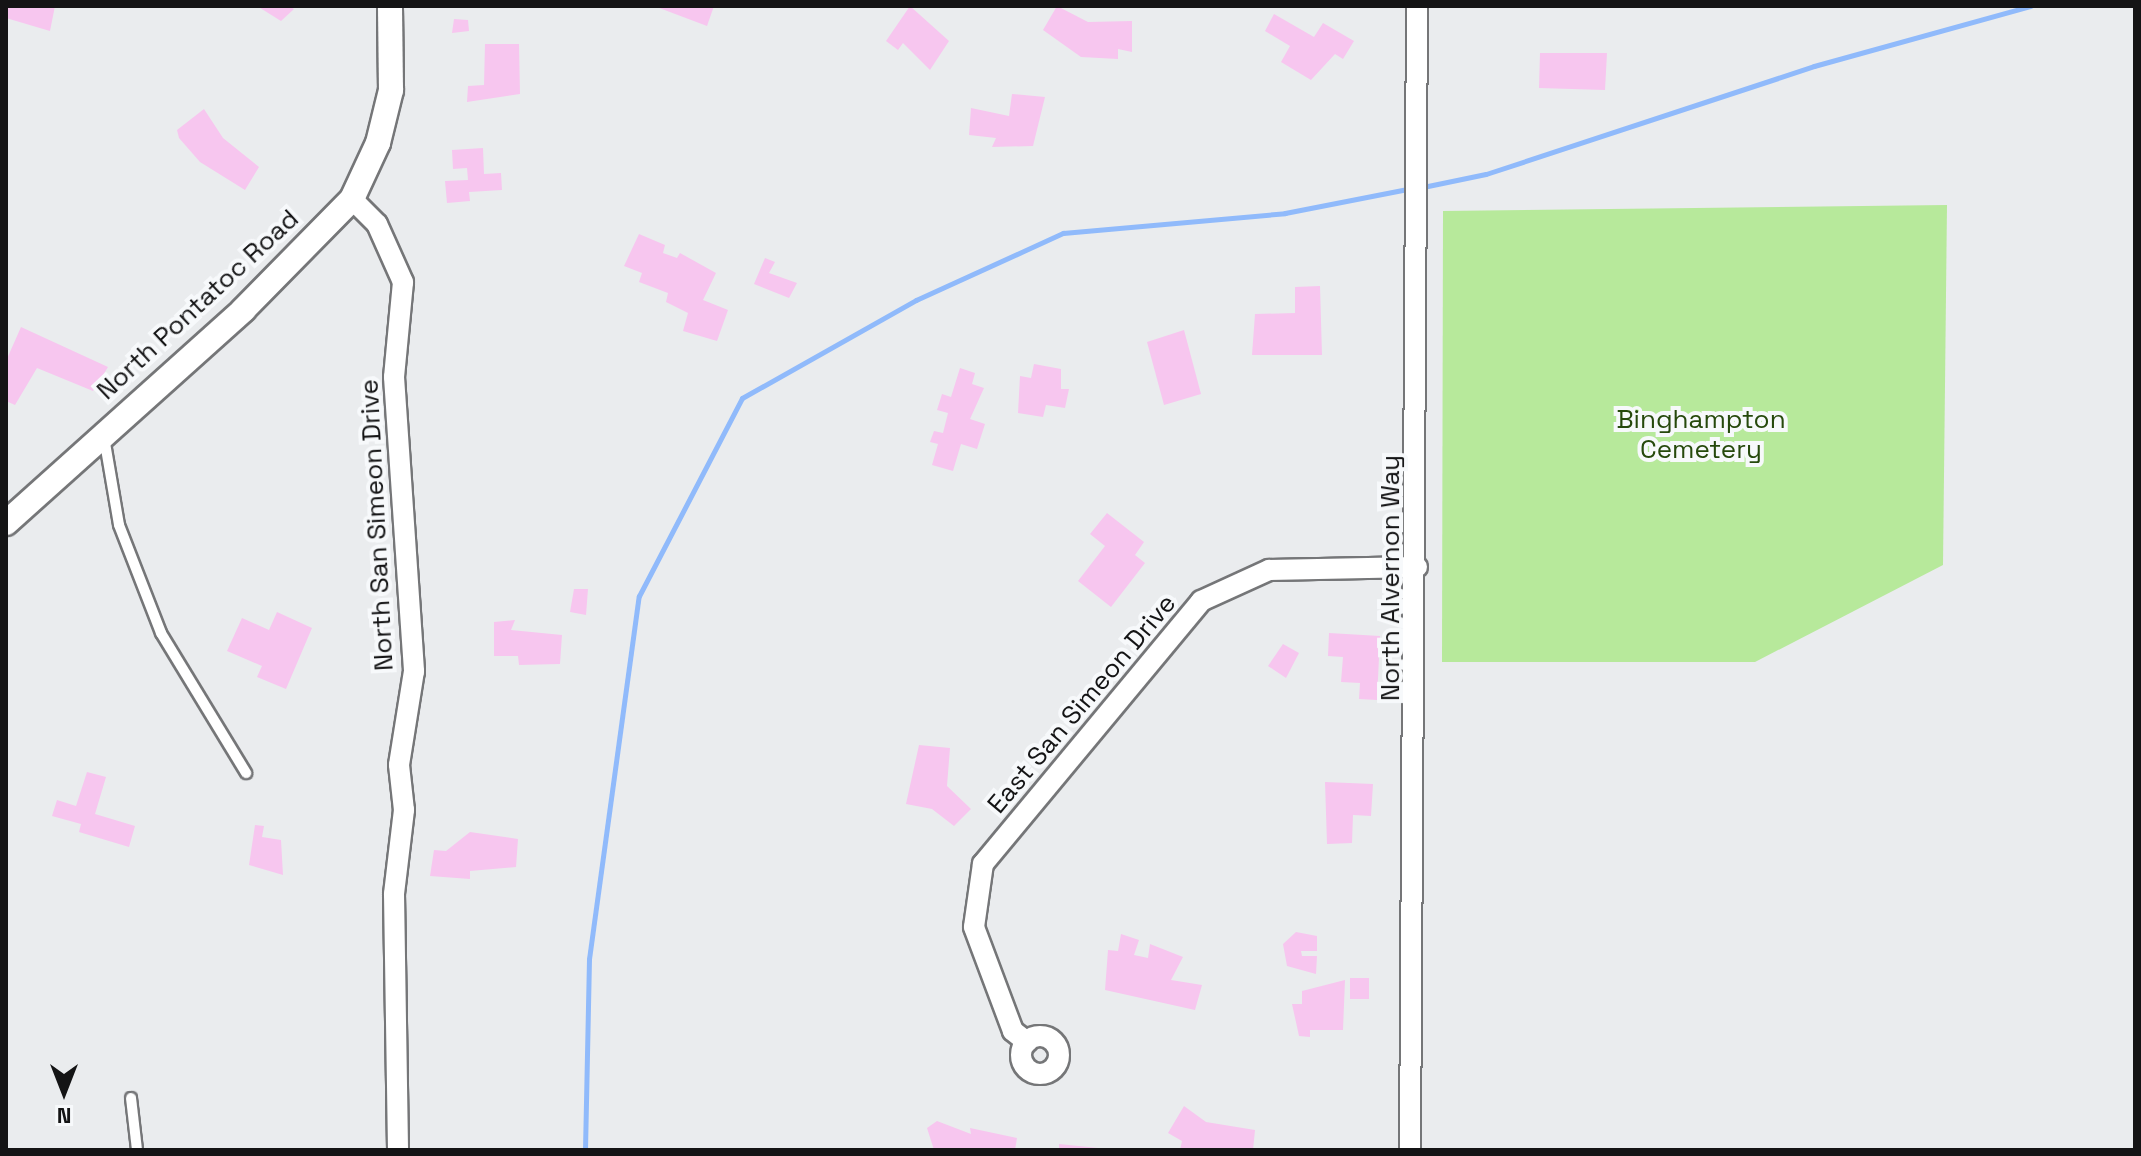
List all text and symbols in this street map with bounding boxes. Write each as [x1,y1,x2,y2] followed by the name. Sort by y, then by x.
[91,204,305,406] street label: North Pontatoc Road
[354,378,400,672] street label: North San Simeon Drive
[1616,404,1786,466] park label: Binghampton Cemetery
[1375,455,1407,701] street label: North Alvernon Way
[981,588,1183,820] street label: East San Simeon Drive
[24,1052,104,1132] north arrow
[57,1102,71,1130] text: N

